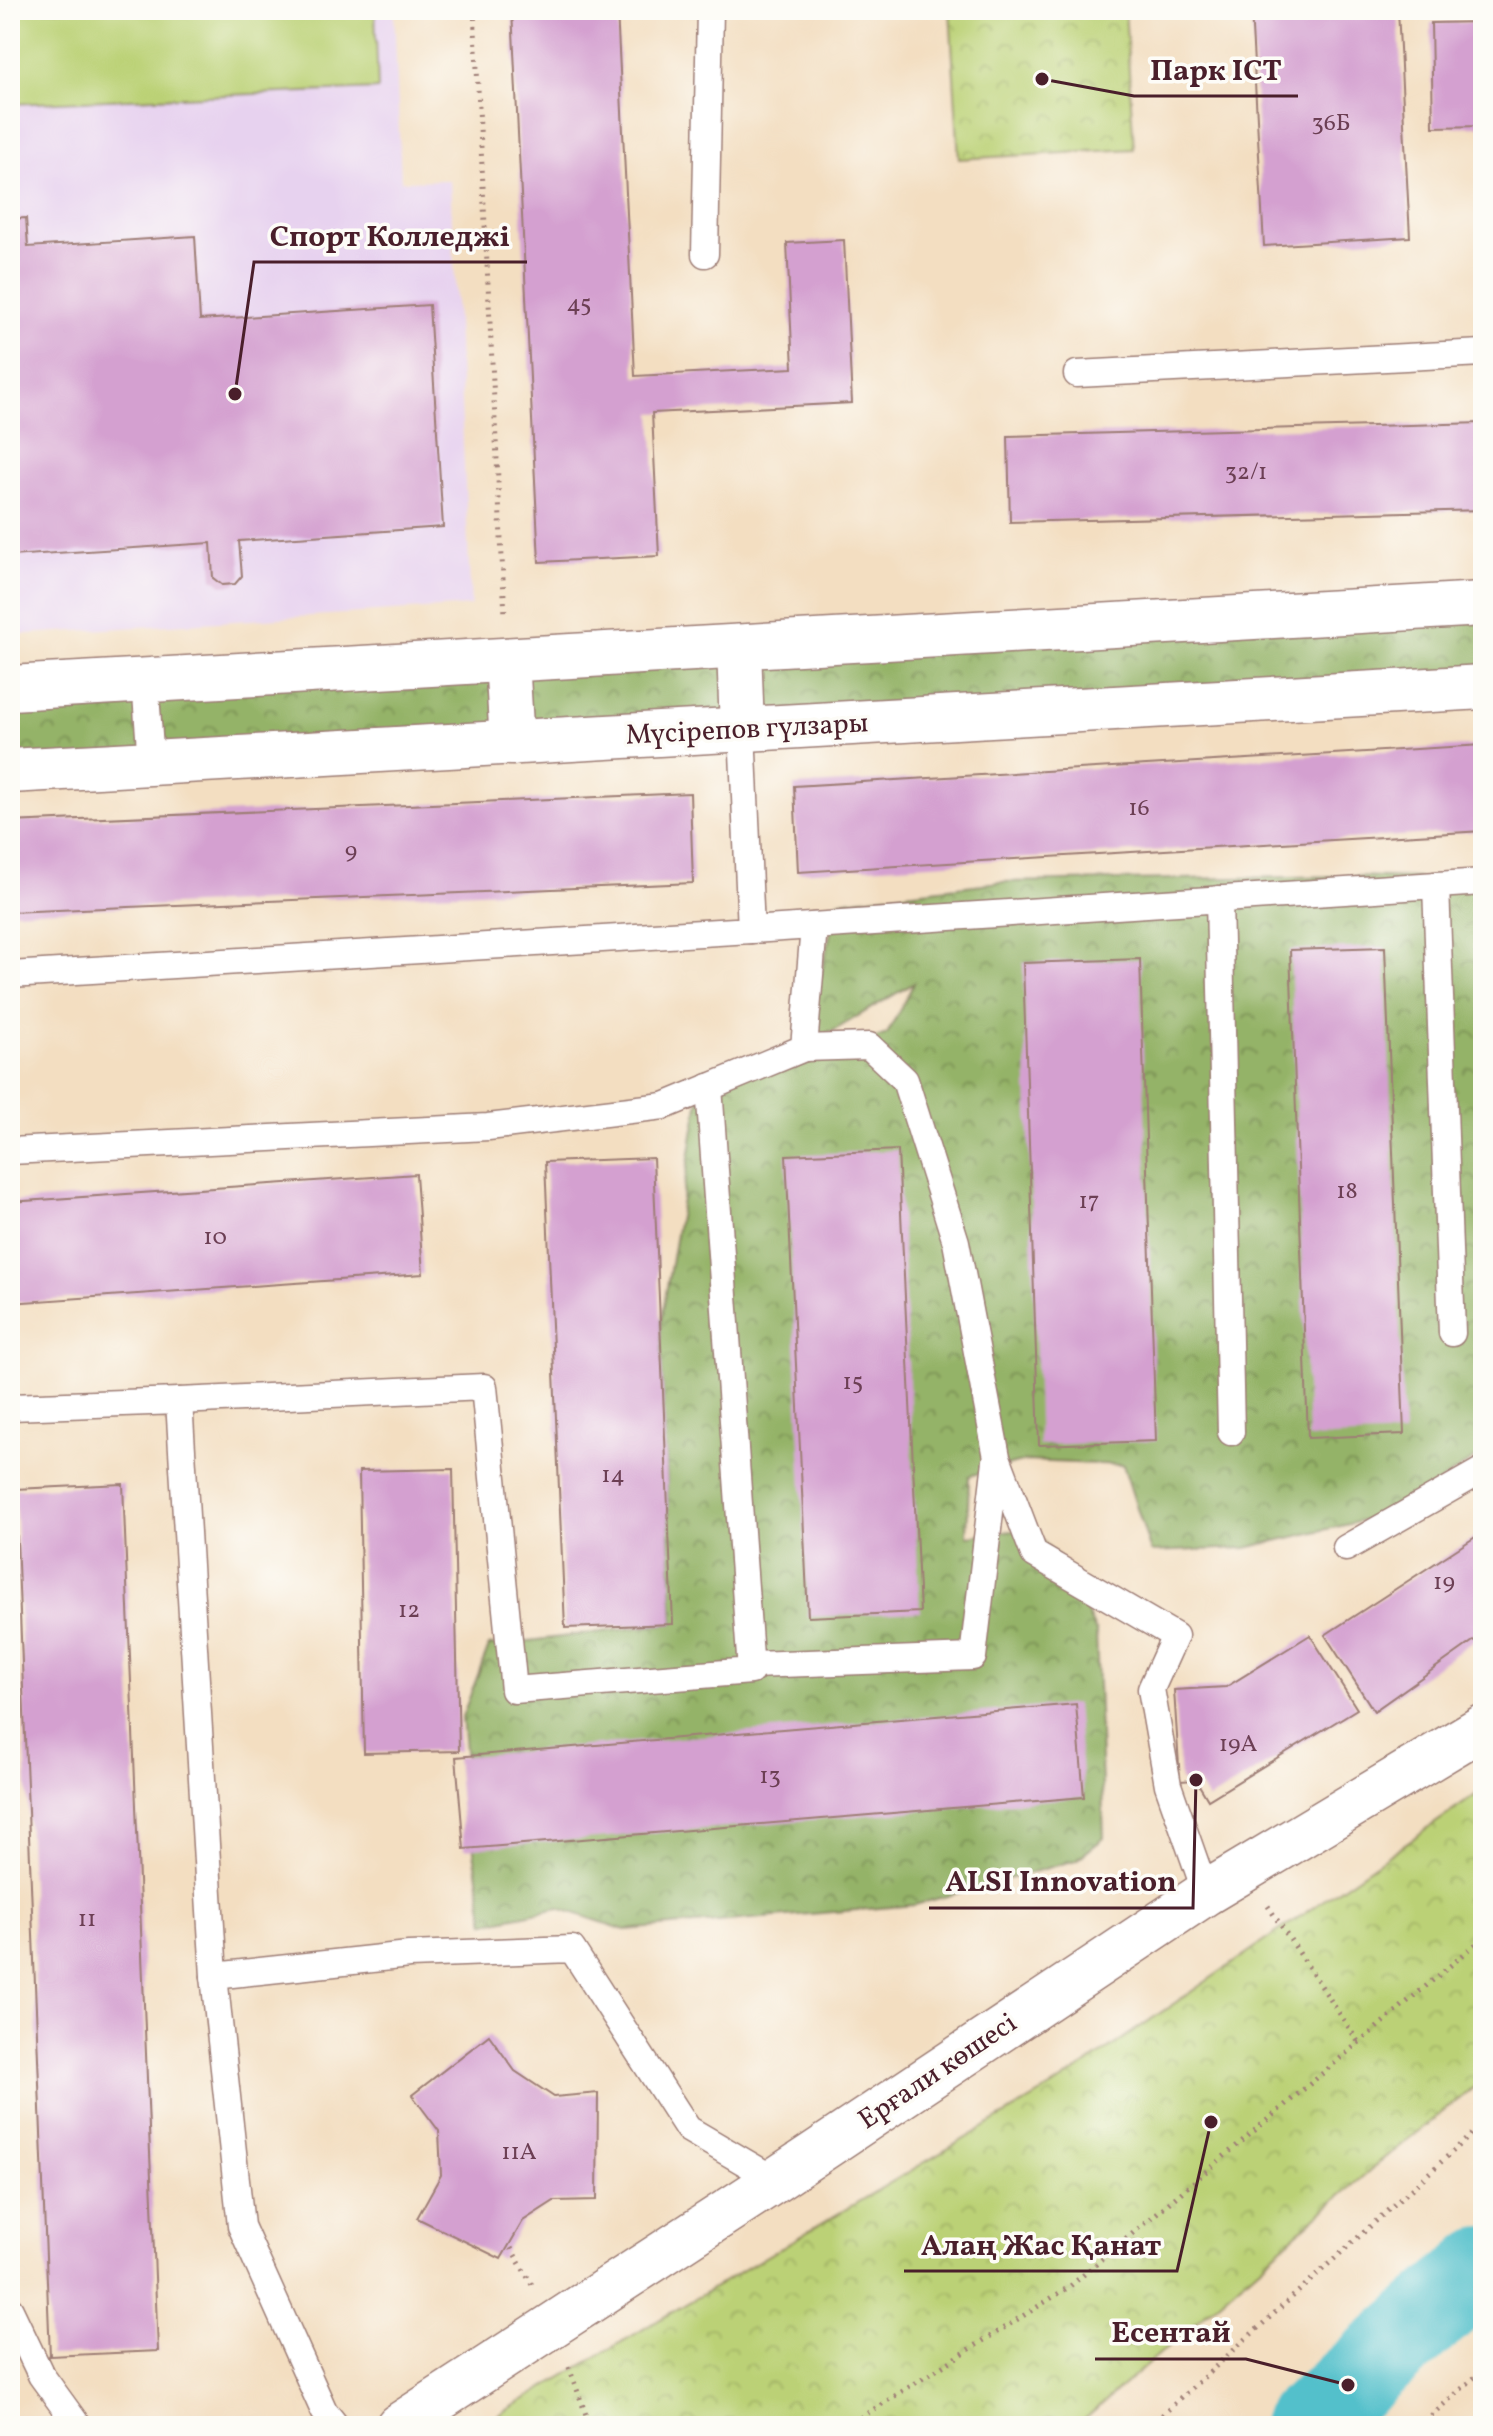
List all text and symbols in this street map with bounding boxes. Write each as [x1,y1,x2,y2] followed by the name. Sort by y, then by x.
[1134,42,1298,96] callout: Парк ICT
[1150,51,1282,93] text: Парк ICT
[1311,107,1351,141] house number: 36Б
[254,208,527,262] callout: Спорт Колледжі
[270,217,510,259] text: Спорт Колледжі
[566,288,592,322] house number: 45
[1225,456,1267,490] house number: 32/1
[625,704,869,756] street label: Мүсірепов гүлзары
[1128,792,1150,826] house number: 16
[345,835,357,869] house number: 9
[1336,1175,1358,1209] house number: 18
[1079,1185,1099,1219] house number: 17
[203,1221,227,1255] house number: 10
[843,1366,863,1400] house number: 15
[601,1459,625,1493] house number: 14
[1433,1566,1455,1600] house number: 19
[398,1594,420,1628] house number: 12
[1219,1728,1257,1762] house number: 19А
[759,1760,781,1794] house number: 13
[929,1854,1193,1908] callout: ALSI Innovation
[945,1862,1177,1904] text: ALSI Innovation
[78,1903,96,1937] house number: 11
[851,2004,1025,2140] street label: Ерғали көшесі
[501,2136,537,2170] house number: 11А
[904,2217,1177,2271] callout: Алаң Жас Қанат
[921,2226,1162,2268] text: Алаң Жас Қанат
[1095,2305,1246,2359] callout: Есентай
[1111,2313,1231,2355] text: Есентай

